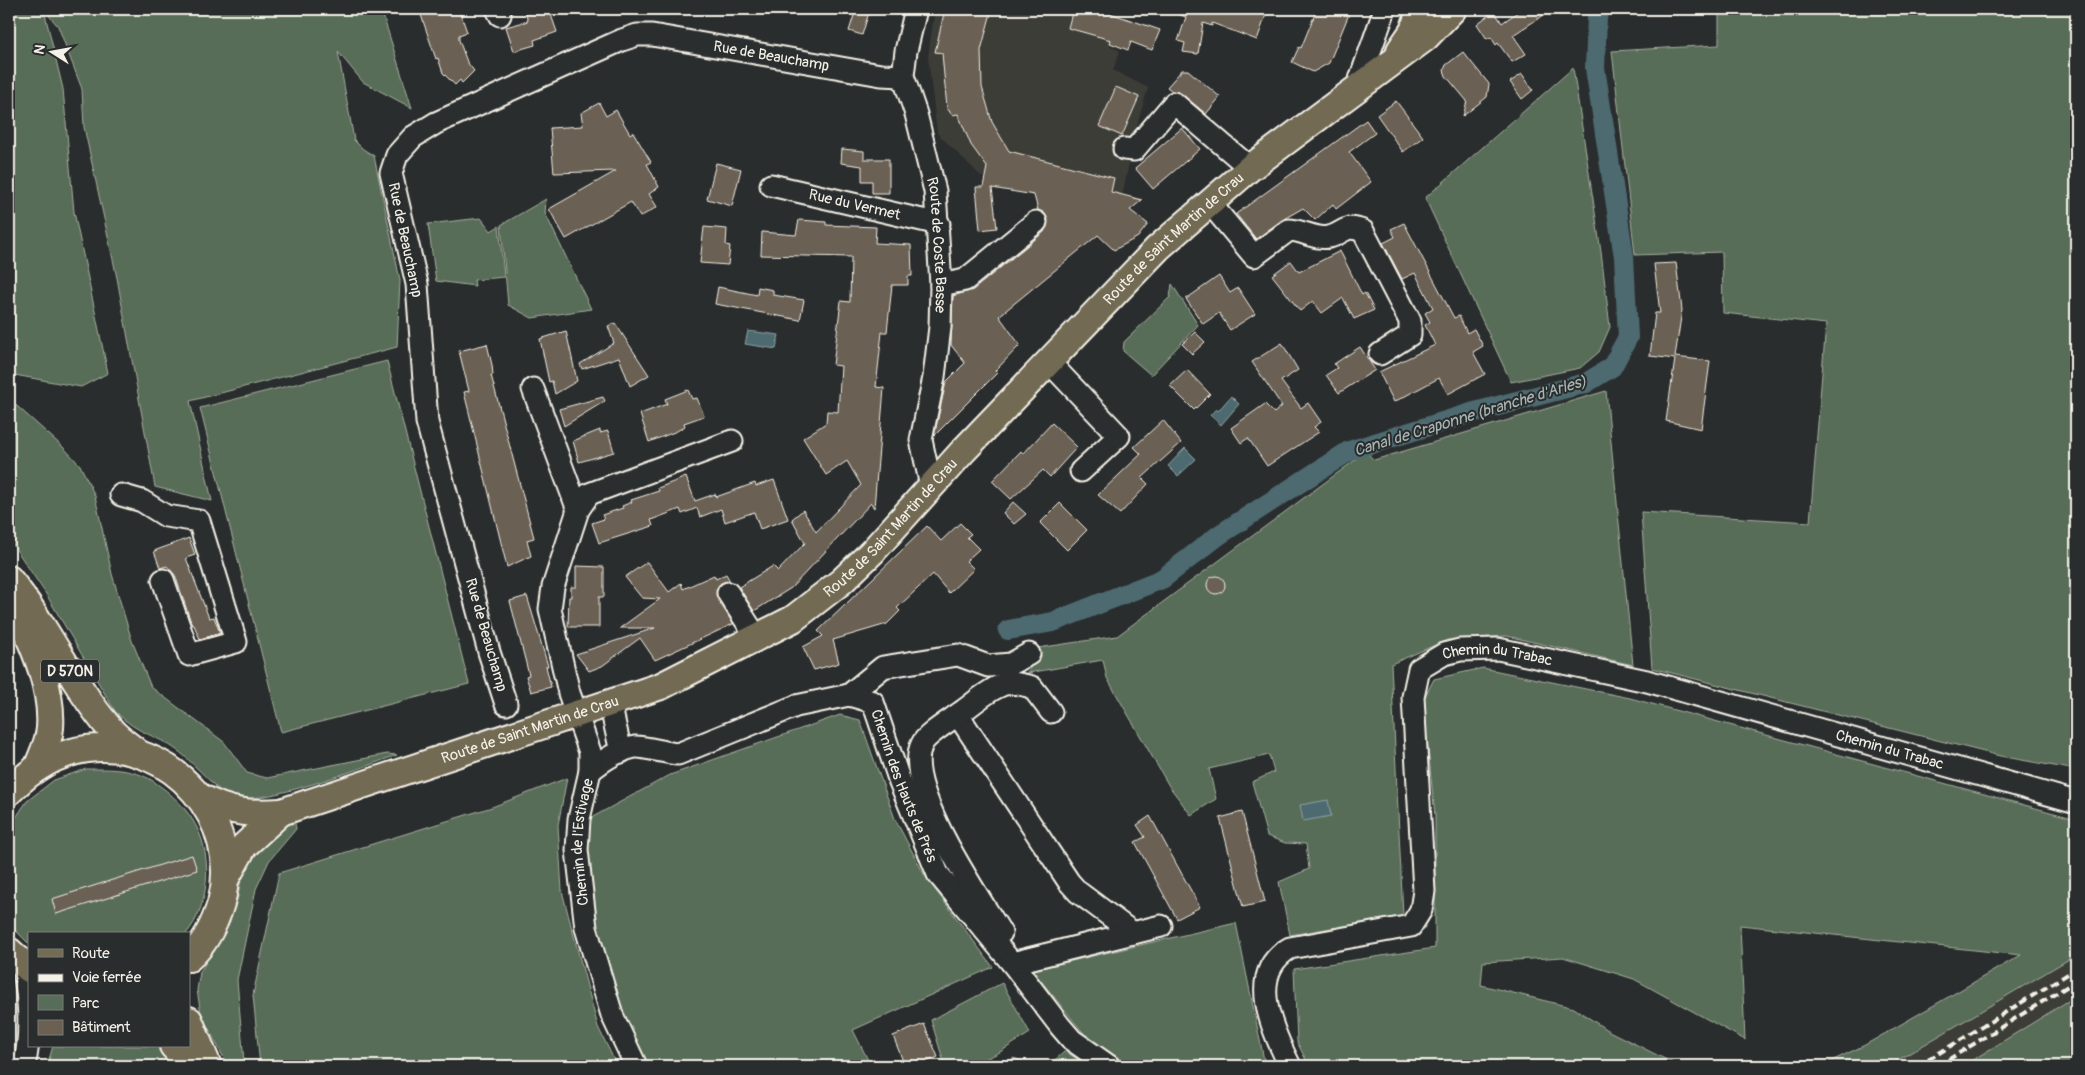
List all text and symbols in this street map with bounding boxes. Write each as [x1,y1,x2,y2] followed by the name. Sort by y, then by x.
[28,28,78,78] north arrow
[712,36,831,75] street label: Rue de Beauchamp
[30,43,49,56] text: N
[1099,168,1248,309] street label: Route de Saint Martin de Crau
[922,175,951,314] street label: Route de Coste Basse
[384,181,426,299] street label: Rue de Beauchamp
[807,185,903,225] street label: Rue du Vermet
[1352,371,1589,461] water label: Canal de Craponne (branche d'Arles)
[820,454,961,601] street label: Route de Saint Martin de Crau
[461,576,511,694] street label: Rue de Beauchamp
[1440,639,1555,670] street label: Chemin du Trabac
[41,659,99,682] road number: D 570N
[439,691,621,768] street label: Route de Saint Martin de Crau
[867,707,942,865] street label: Chemin des Hauts de Prés
[1834,725,1946,774] street label: Chemin du Trabac
[567,776,598,907] street label: Chemin de l'Estivage
[28,932,190,1048] legend
[72,944,110,963] text: Route
[72,968,142,987] text: Voie ferrée
[72,994,100,1013] text: Parc
[72,1018,132,1037] text: Bâtiment

